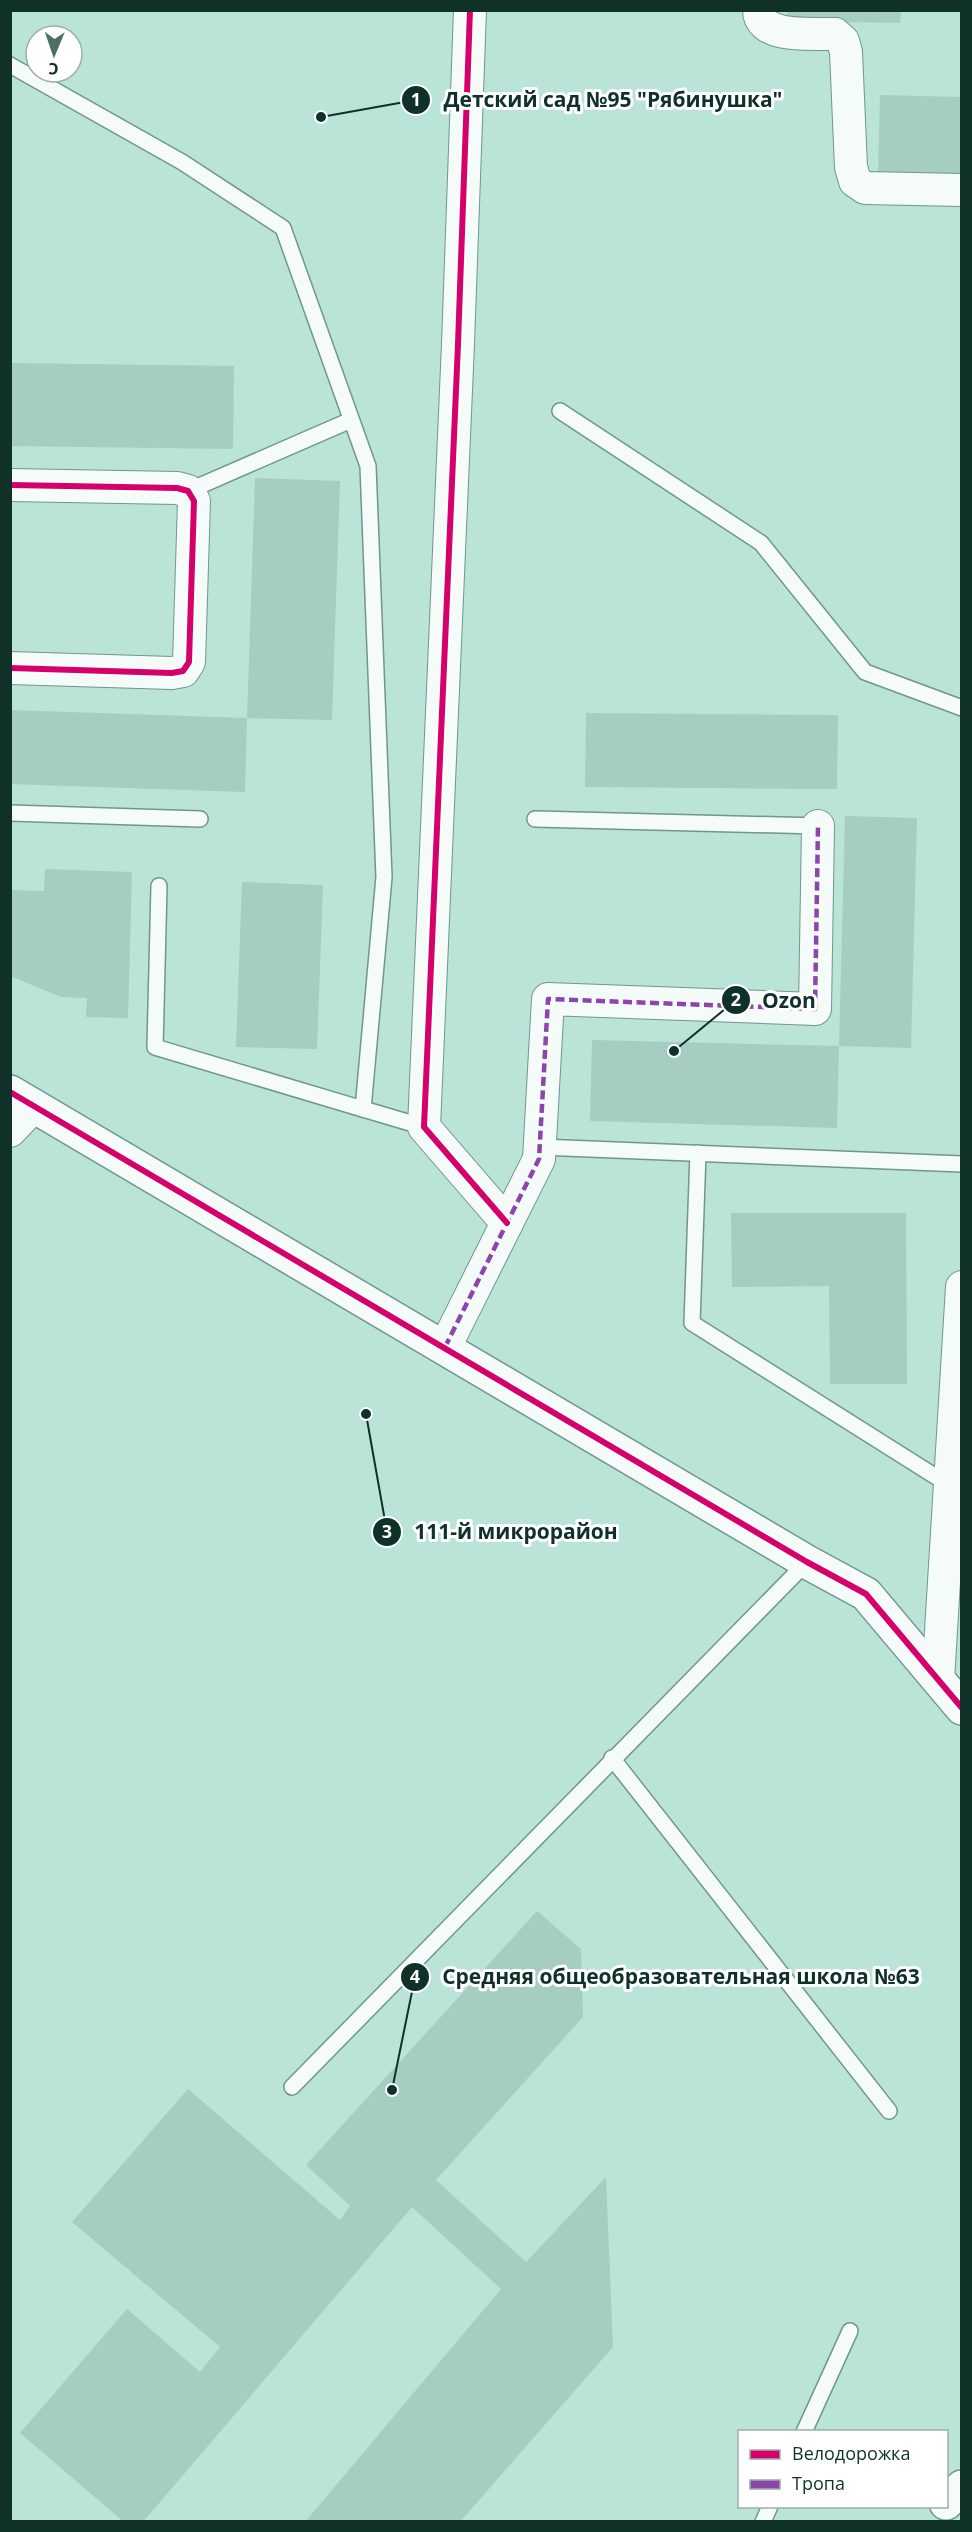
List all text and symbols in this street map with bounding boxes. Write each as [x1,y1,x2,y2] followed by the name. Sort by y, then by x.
[24,24,84,84] north arrow
[48,58,59,80] text: С
[401,80,794,119] callout: Детский сад №95 "Рябинушка"
[443,85,783,113] text: Детский сад №95 "Рябинушка"
[411,87,421,111] text: 1
[721,981,828,1020] callout: Ozon
[762,986,816,1014] text: Ozon
[731,987,741,1011] text: 2
[372,1512,629,1551] callout: 111-й микрорайон
[414,1517,618,1545] text: 111-й микрорайон
[382,1519,392,1543] text: 3
[400,1957,931,1996] callout: Средняя общеобразовательная школа №63
[442,1962,920,1990] text: Средняя общеобразовательная школа №63
[410,1964,420,1988] text: 4
[738,2430,948,2508] legend
[792,2441,910,2465] text: Велодорожка
[792,2471,845,2495] text: Тропа

